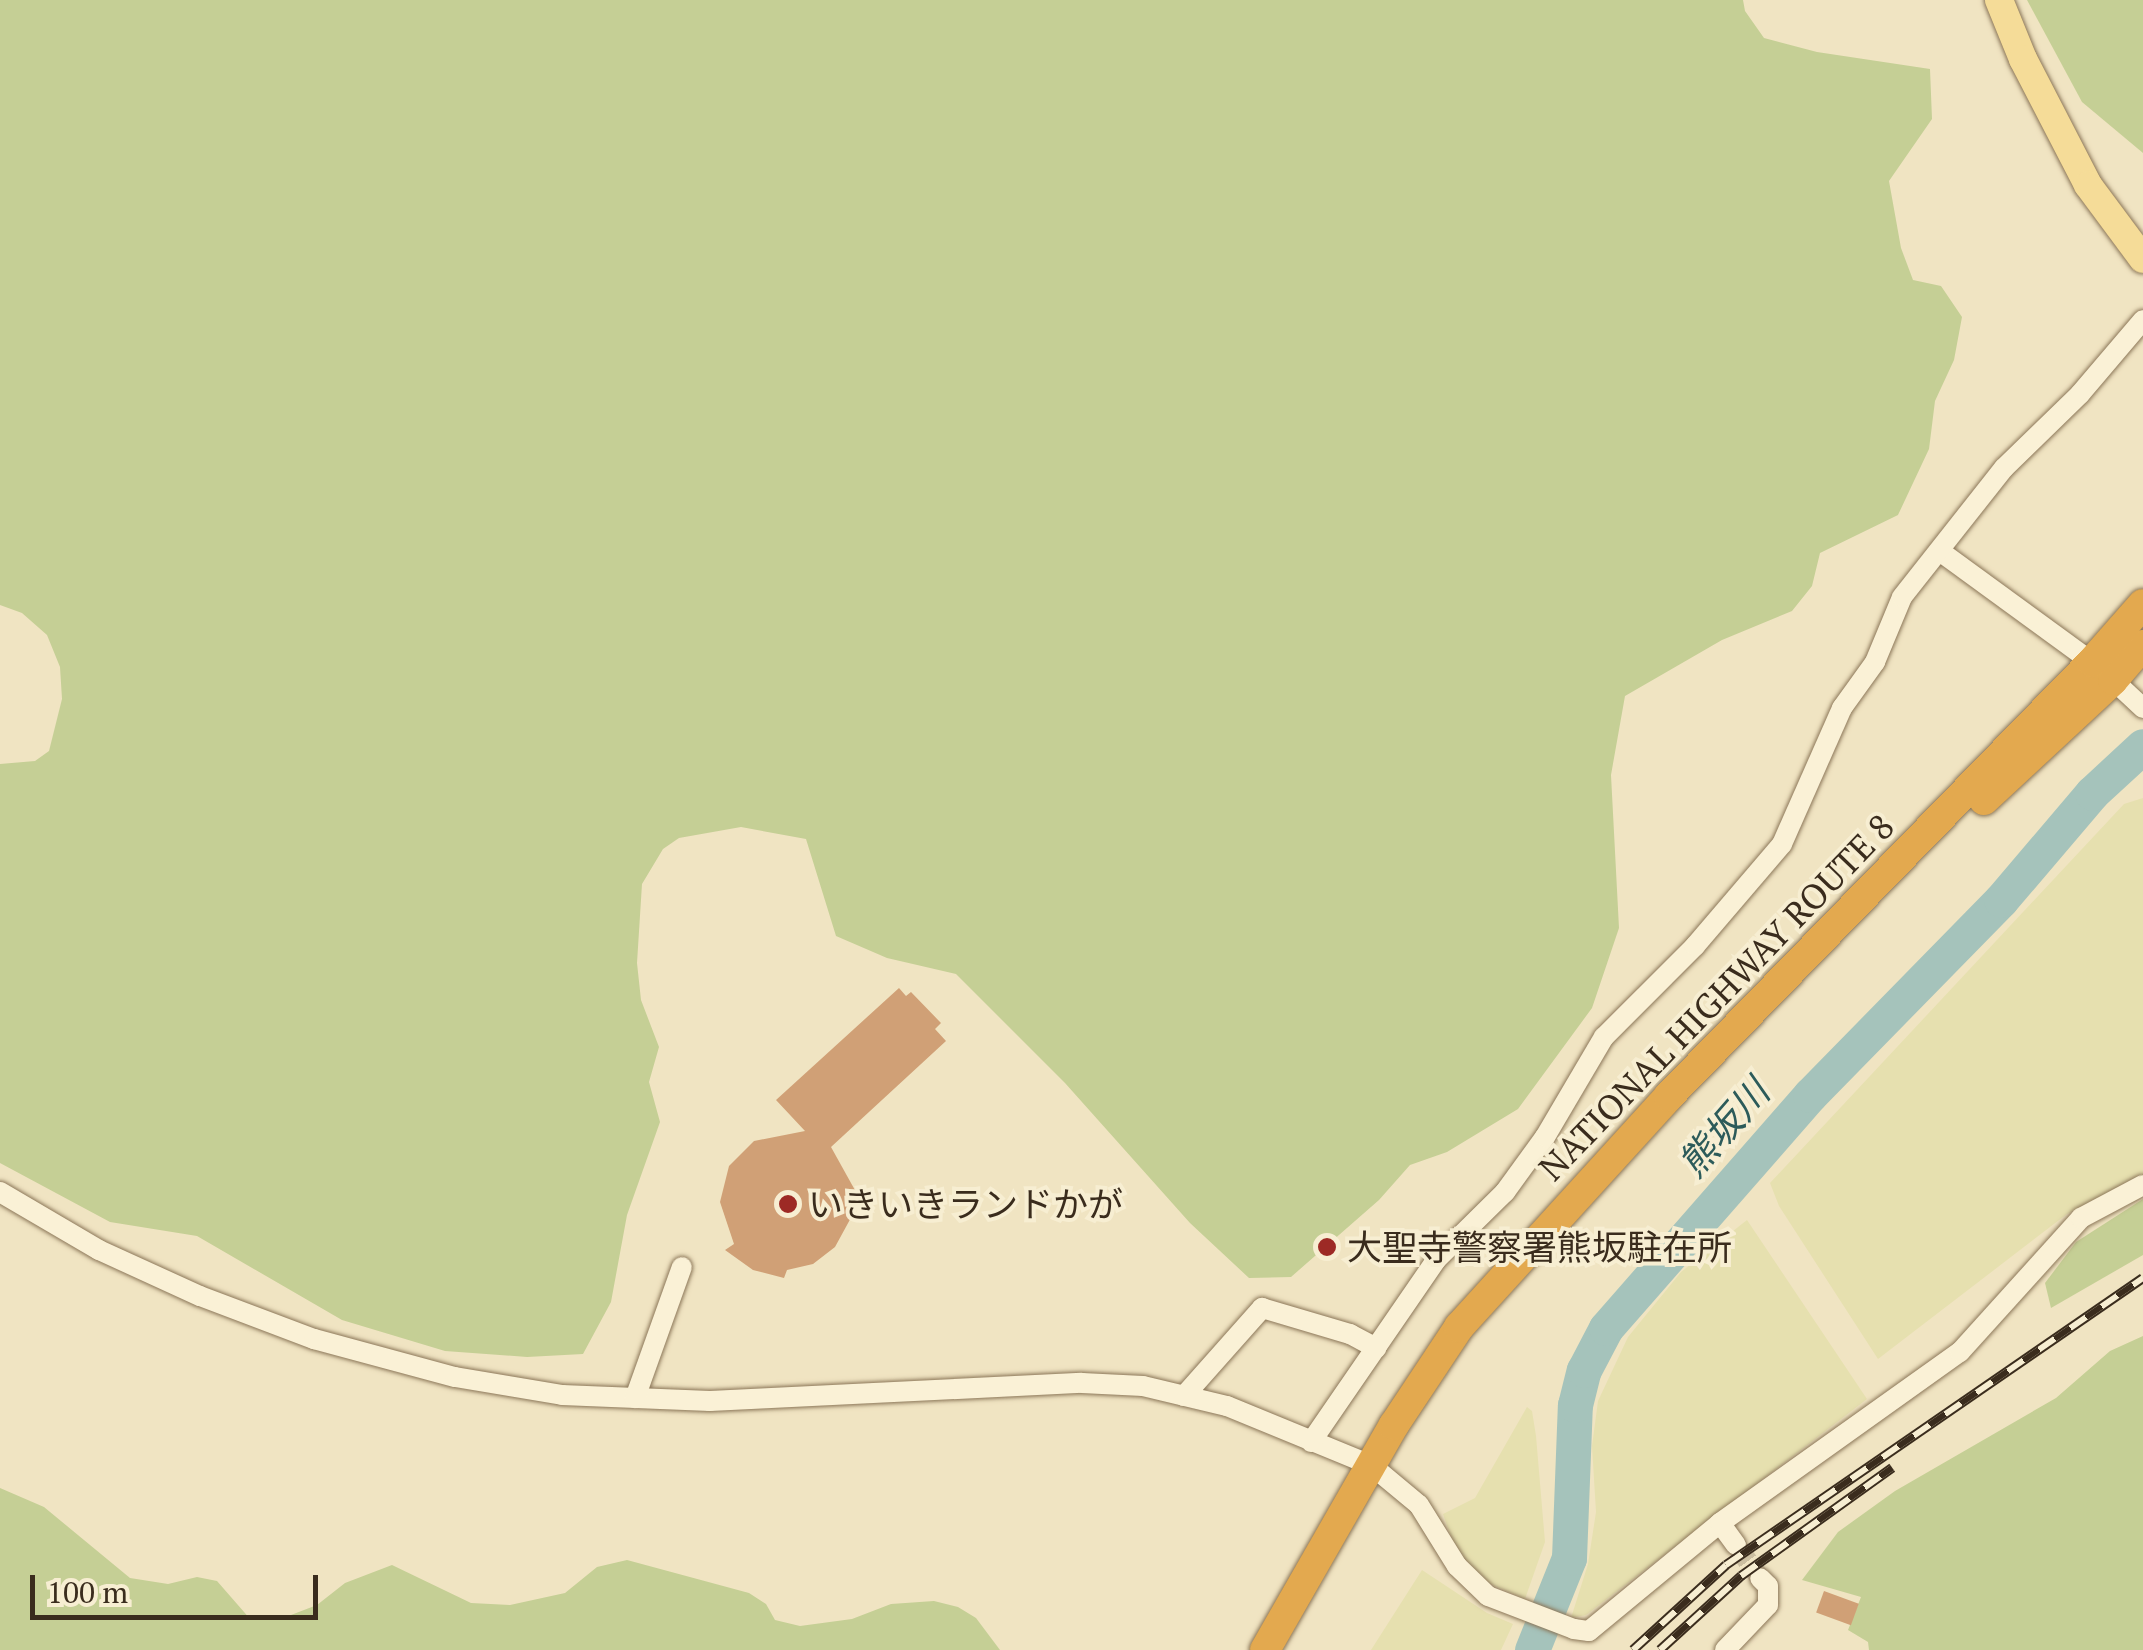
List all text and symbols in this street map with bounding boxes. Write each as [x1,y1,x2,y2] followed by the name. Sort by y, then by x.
[1530,805,1902,1189] street label: NATIONAL HIGHWAY ROUTE 8
[1669,1070,1779,1186] water label: 熊坂川
[808,1183,1123,1225] place label: いきいきランドかが
[777,1193,799,1215] marker: いきいきランドかが
[1347,1226,1732,1268] place label: 大聖寺警察署熊坂駐在所
[1316,1236,1338,1258] marker: 大聖寺警察署熊坂駐在所
[35,1555,322,1617] scale bar
[47,1572,128,1612] text: 100 m

